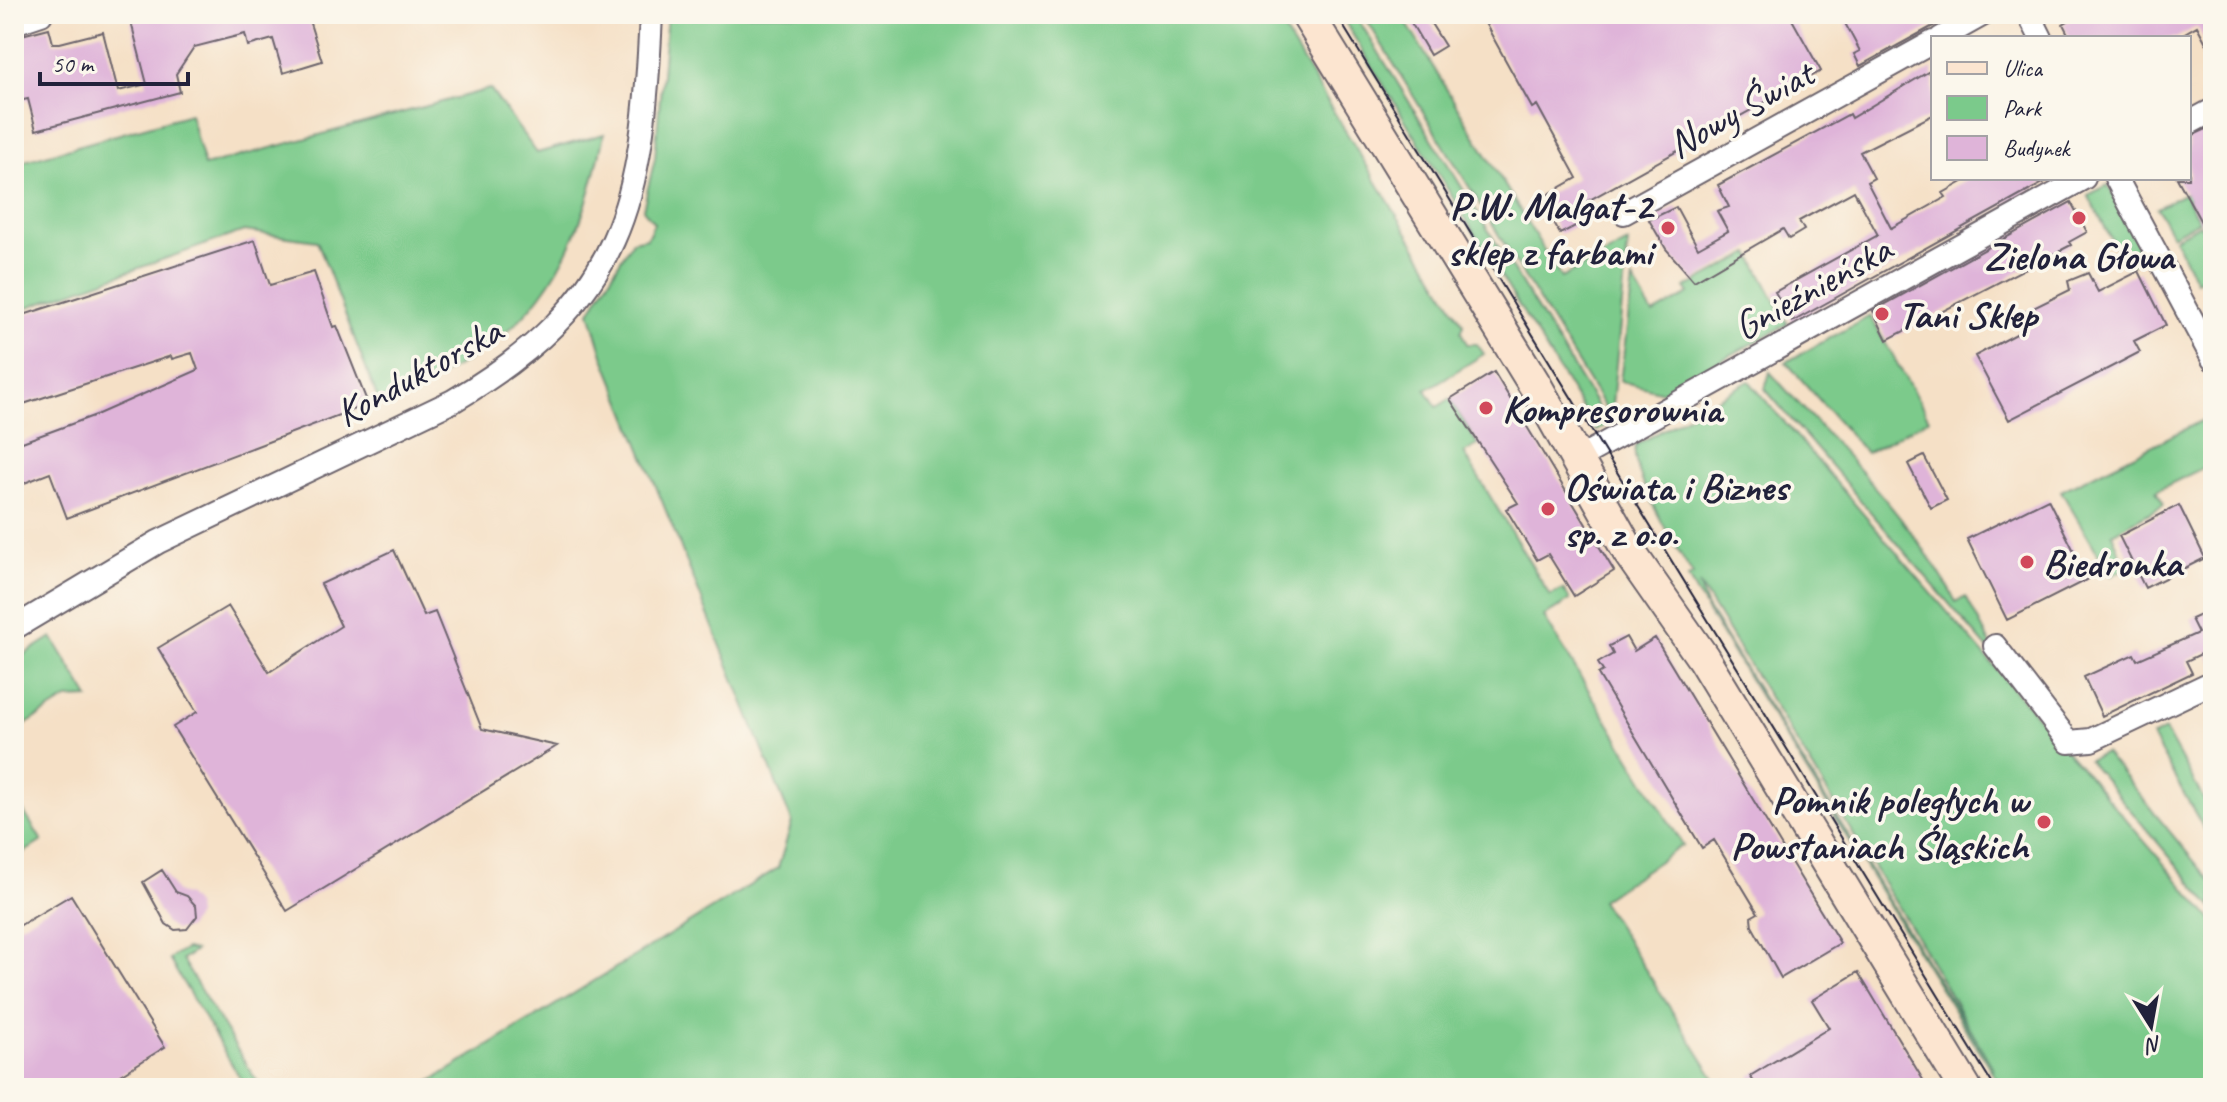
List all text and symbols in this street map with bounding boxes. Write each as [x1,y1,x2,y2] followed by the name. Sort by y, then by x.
[40,36,188,86] scale bar
[1931,36,2191,180] legend
[1659,47,1825,169] street label: Nowy Świat
[52,49,95,79] text: 50 m
[2003,53,2043,83] text: Ulica
[2003,93,2043,123] text: Park
[2003,133,2072,163] text: Budynek
[1448,181,1657,277] place label: P.W. Malgat-2 sklep z farbami
[2070,209,2088,227] marker: Zielona Głowa
[1659,219,1677,237] marker: P.W. Malgat-2 sklep z farbami
[1725,223,1902,352] street label: Gnieźnieńska
[1984,231,2176,281] place label: Zielona Głowa
[1898,290,2040,340] place label: Tani Sklep
[326,305,513,438] street label: Konduktorska
[1873,305,1891,323] marker: Tani Sklep
[1502,384,1725,434] place label: Kompresorownia
[1477,399,1495,417] marker: Kompresorownia
[1564,462,1791,558] place label: Oświata i Biznes sp. z o.o.
[1539,500,1557,518] marker: Oświata i Biznes sp. z o.o.
[2043,538,2185,588] place label: Biedronka
[2018,553,2036,571] marker: Biedronka
[1730,775,2031,871] place label: Pomnik poległych w Powstaniach Śląskich
[2035,813,2053,831] marker: Pomnik poległych w Powstaniach Śląskich
[2111,986,2191,1066] north arrow
[2142,1030,2164,1060] text: N

